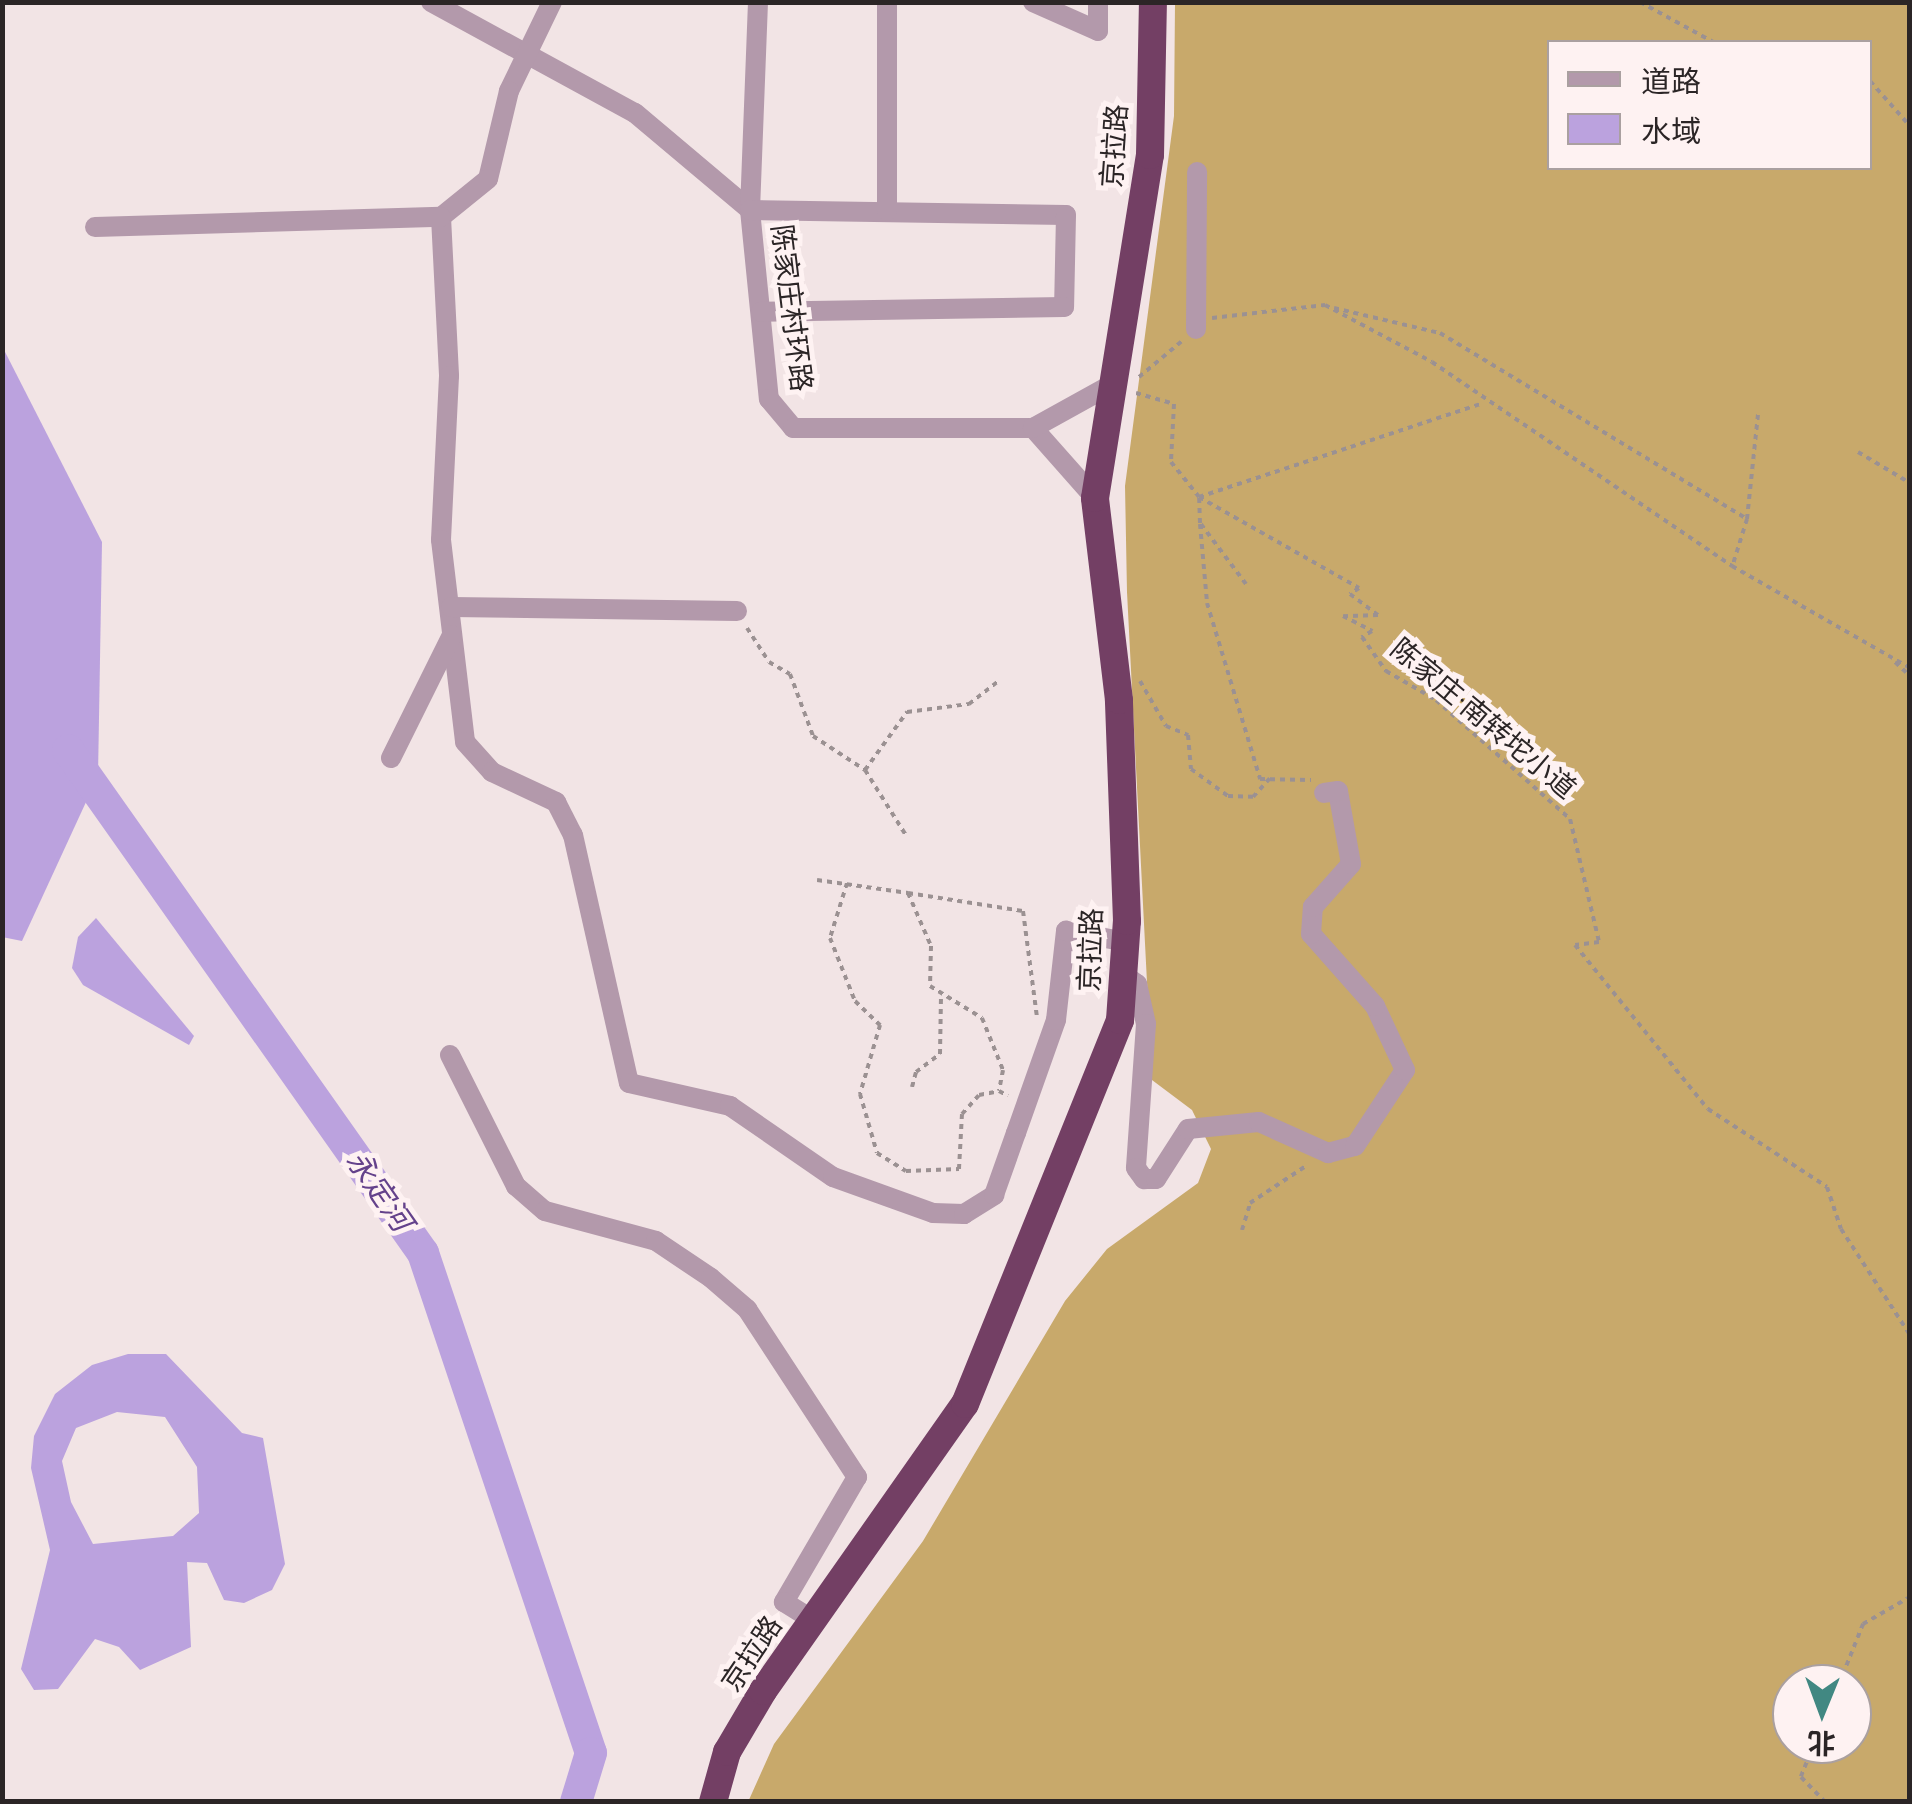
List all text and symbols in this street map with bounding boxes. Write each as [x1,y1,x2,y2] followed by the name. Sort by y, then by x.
[1547,40,1872,170] legend
[1641,64,1701,99] text: 道路
[1095,103,1135,189] street label: 京拉路
[1641,114,1701,149] text: 水域
[764,223,818,393] street label: 陈家庄村环路
[1384,632,1582,806] street label: 陈家庄·南转坨小道
[1073,907,1109,993] street label: 京拉路
[338,1144,420,1238] water label: 永定河
[715,1610,789,1698] street label: 京拉路
[1772,1664,1872,1764] north arrow
[1807,1726,1836,1759] text: 北

